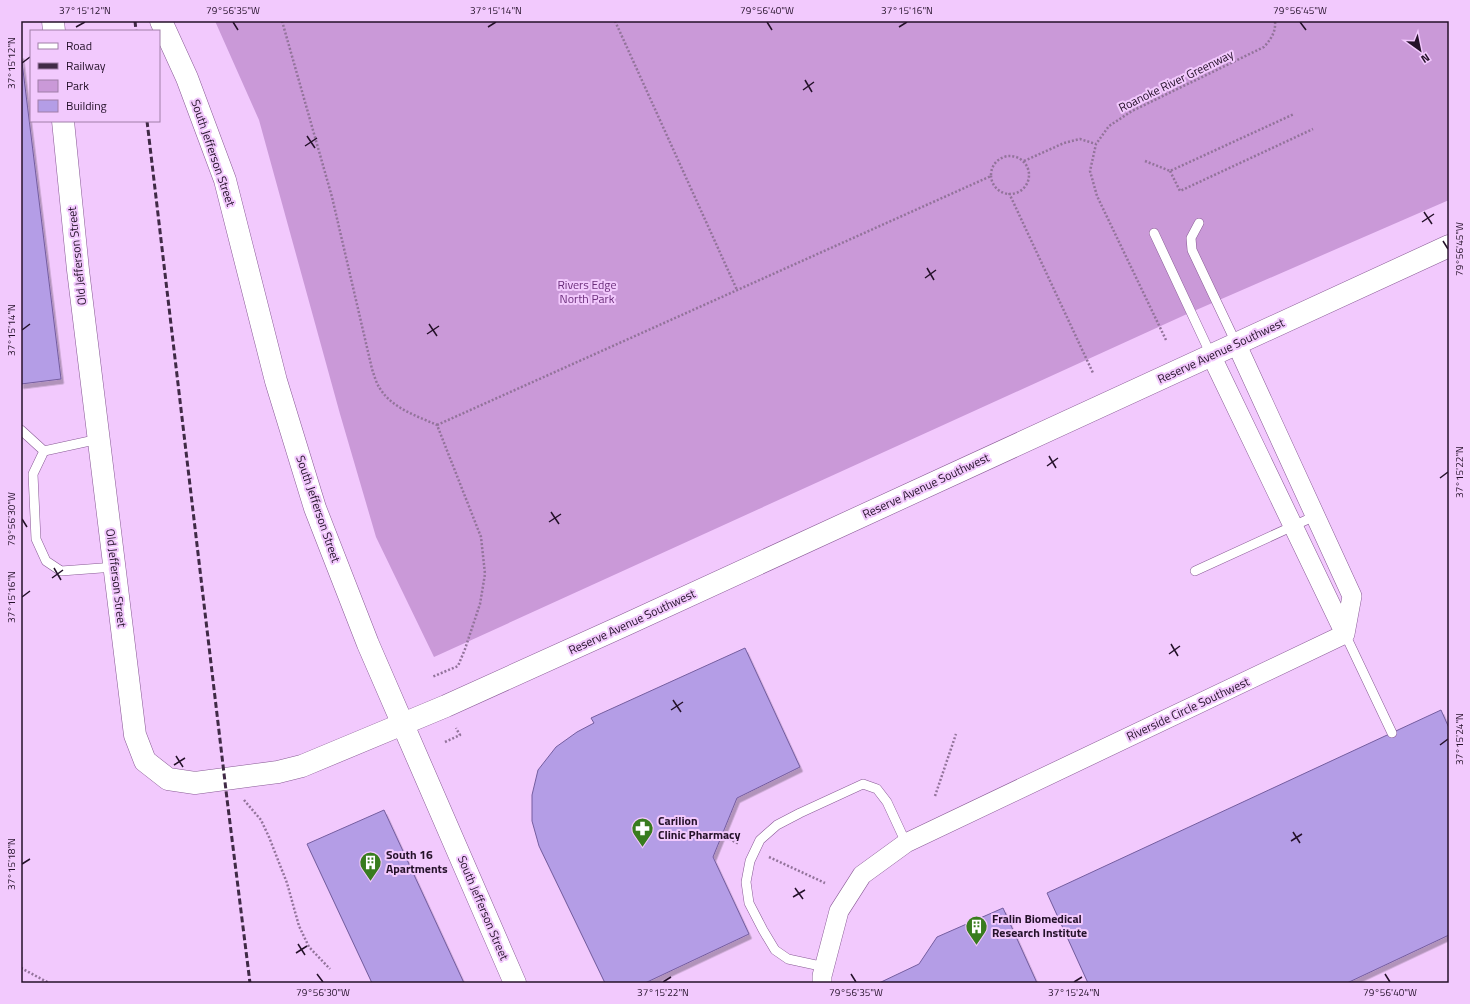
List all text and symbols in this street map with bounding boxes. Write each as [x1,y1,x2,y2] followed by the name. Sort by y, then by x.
[59,3,111,18] text: 37°15'12"N
[206,3,260,18] text: 79°56'35"W
[470,3,522,18] text: 37°15'14"N
[740,3,794,18] text: 79°56'40"W
[881,3,933,18] text: 37°15'16"N
[1273,3,1327,18] text: 79°56'45"W
[30,30,160,122] legend
[1400,30,1440,70] north arrow
[66,36,92,55] text: Road
[4,37,19,89] text: 37°15'12"N
[1115,44,1237,117] street label: Roanoke River Greenway
[1418,50,1433,67] text: N
[66,56,106,75] text: Railway
[66,76,89,95] text: Park
[66,96,107,115] text: Building
[186,97,241,210] street label: South Jefferson Street
[62,205,91,306] street label: Old Jefferson Street
[1452,222,1467,276] text: 79°56'45"W
[557,275,617,308] park label: Rivers Edge North Park
[4,304,19,356] text: 37°15'14"N
[1154,312,1288,388] street label: Reserve Avenue Southwest
[1452,446,1467,498] text: 37°15'22"N
[859,447,993,523] street label: Reserve Avenue Southwest
[291,453,346,566] street label: South Jefferson Street
[4,492,19,546] text: 79°56'30"W
[101,528,132,629] street label: Old Jefferson Street
[4,571,19,623] text: 37°15'16"N
[565,583,699,659] street label: Reserve Avenue Southwest
[1123,671,1253,745] street label: Riverside Circle Southwest
[1452,713,1467,765] text: 37°15'24"N
[658,811,740,844] place label: Carilion Clinic Pharmacy
[629,815,655,848] pharmacy icon: Carilion Clinic Pharmacy
[4,838,19,890] text: 37°15'18"N
[386,845,448,878] place label: South 16 Apartments
[358,849,384,882] building icon: South 16 Apartments
[453,853,514,964] street label: South Jefferson Street
[992,909,1087,942] place label: Fralin Biomedical Research Institute
[963,913,989,946] building icon: Fralin Biomedical Research Institute
[296,985,350,1000] text: 79°56'30"W
[637,985,689,1000] text: 37°15'22"N
[829,985,883,1000] text: 79°56'35"W
[1048,985,1100,1000] text: 37°15'24"N
[1363,985,1417,1000] text: 79°56'40"W

